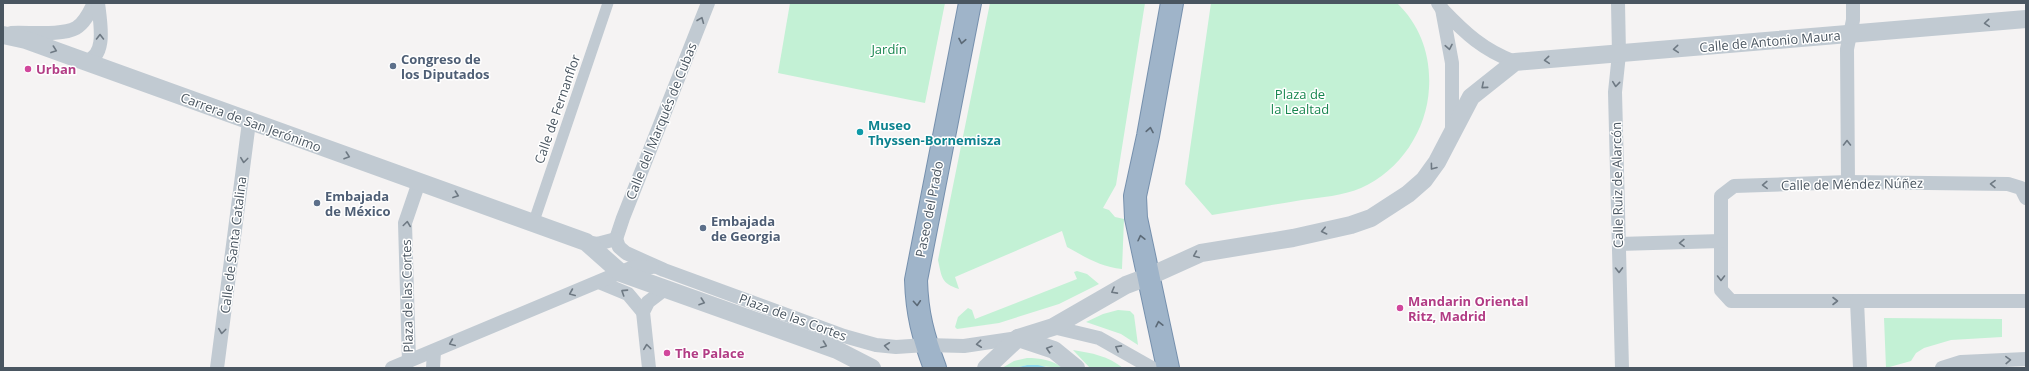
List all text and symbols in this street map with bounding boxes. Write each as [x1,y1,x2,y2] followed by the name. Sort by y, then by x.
[697,16,705,23] one-way arrow
[1984,18,1990,27] one-way arrow
[1699,26,1841,56] street label: Calle de Antonio Maura
[96,34,104,40] one-way arrow
[958,38,967,44] one-way arrow
[621,40,701,202] street label: Calle del Marqués de Cubas
[869,40,907,58] park label: Jardín
[1445,44,1453,50] one-way arrow
[1673,44,1679,53] one-way arrow
[50,46,57,54] one-way arrow
[401,50,489,83] place label: Congreso de los Diputados
[530,51,584,166] street label: Calle de Fernanflor
[1544,55,1550,64] one-way arrow
[36,60,76,78] place label: Urban
[388,61,398,71] marker: Congreso de los Diputados
[23,64,33,74] marker: Urban
[1612,81,1621,87] one-way arrow
[1481,82,1488,89] one-way arrow
[1271,85,1329,118] park label: Plaza de la Lealtad
[178,88,324,156] street label: Carrera de San Jerónimo
[868,116,1001,149] place label: Museo Thyssen-Bornemisza
[1607,122,1627,248] street label: Calle Ruiz de Alarcón
[855,127,865,137] marker: Museo Thyssen-Bornemisza
[1145,127,1153,133] one-way arrow
[1843,140,1851,146] one-way arrow
[344,151,351,159] one-way arrow
[240,157,249,163] one-way arrow
[911,159,947,259] street label: Paseo del Prado
[1431,163,1438,170] one-way arrow
[1781,174,1923,194] street label: Calle de Méndez Núñez
[216,175,250,315] street label: Calle de Santa Catalina
[1990,179,1996,188] one-way arrow
[1762,181,1768,189] one-way arrow
[325,187,390,220] place label: Embajada de México
[452,191,459,199] one-way arrow
[312,198,322,208] marker: Embajada de México
[711,212,781,245] place label: Embajada de Georgia
[402,221,411,227] one-way arrow
[698,223,708,233] marker: Embajada de Georgia
[1321,226,1328,235] one-way arrow
[1138,235,1146,241] one-way arrow
[1679,238,1685,247] one-way arrow
[397,239,417,353] street label: Plaza de las Cortes
[1193,250,1201,258] one-way arrow
[1615,267,1623,273] one-way arrow
[1717,275,1725,281] one-way arrow
[1111,287,1119,294] one-way arrow
[568,288,576,296] one-way arrow
[737,289,849,345] street label: Plaza de las Cortes
[621,290,628,297] one-way arrow
[1408,292,1528,325] place label: Mandarin Oriental Ritz, Madrid
[698,297,705,305] one-way arrow
[1832,297,1838,305] one-way arrow
[913,300,922,306] one-way arrow
[1395,303,1405,313] marker: Mandarin Oriental Ritz, Madrid
[1156,321,1164,327] one-way arrow
[218,328,227,334] one-way arrow
[448,339,455,347] one-way arrow
[976,340,982,349] one-way arrow
[820,341,827,349] one-way arrow
[884,342,890,351] one-way arrow
[643,344,652,350] one-way arrow
[675,344,745,362] place label: The Palace
[1046,346,1053,354] one-way arrow
[1115,346,1122,353] one-way arrow
[662,348,672,358] marker: The Palace
[2005,356,2011,364] one-way arrow

